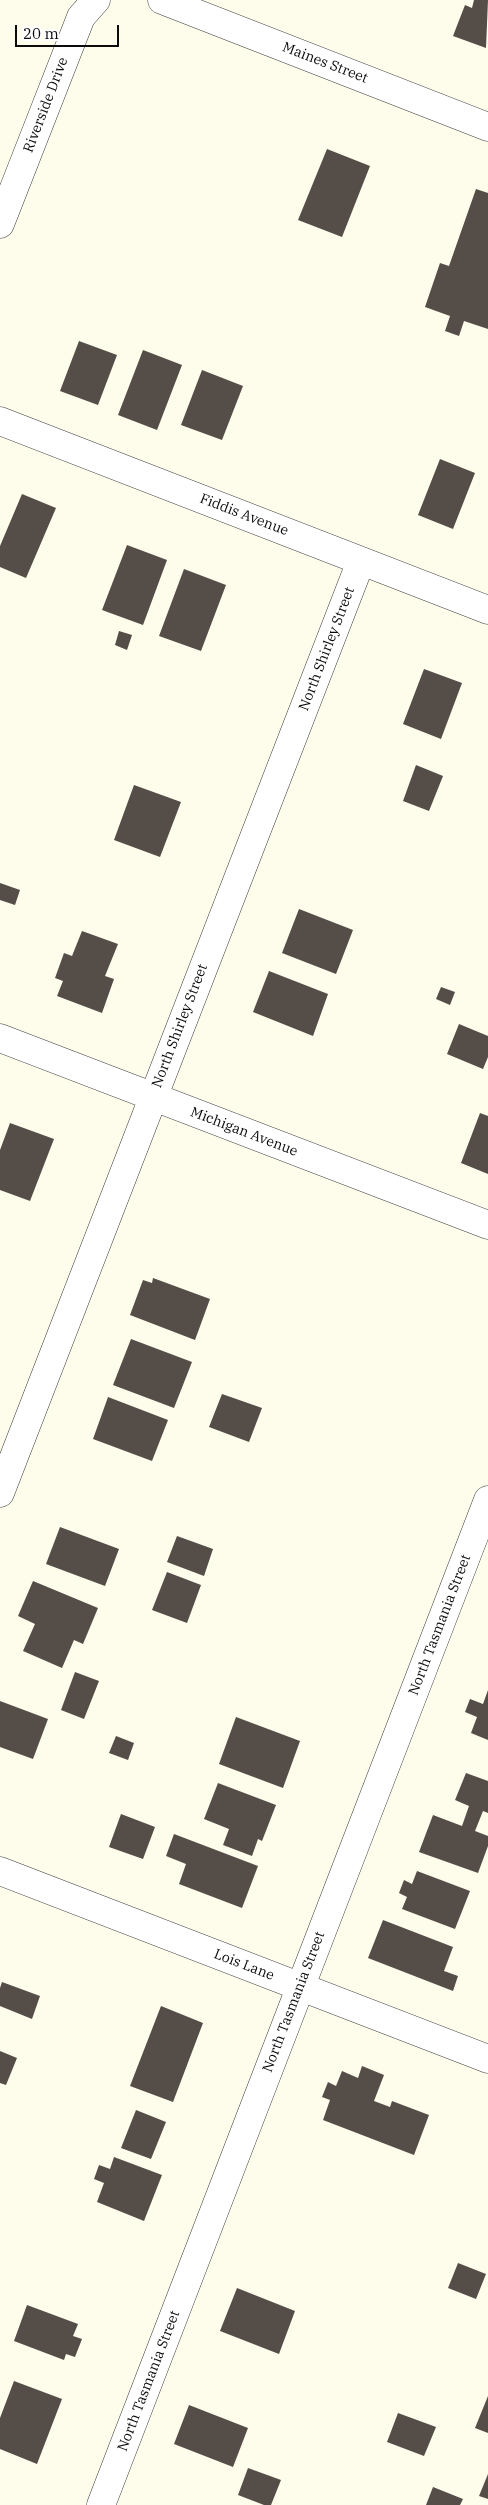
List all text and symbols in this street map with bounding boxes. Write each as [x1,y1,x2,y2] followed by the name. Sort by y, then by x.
[18,15,121,47] scale bar
[23,24,59,43] text: 20 m
[280,39,370,87] street label: Maines Street
[20,55,72,155] street label: Riverside Drive
[197,490,291,540] street label: Fiddis Avenue
[296,585,358,713] street label: North Shirley Street
[149,962,211,1090] street label: North Shirley Street
[188,1104,300,1160] street label: Michigan Avenue
[405,1552,475,1698] street label: North Tasmania Street
[259,1929,329,2075] street label: North Tasmania Street
[212,1946,276,1984] street label: Lois Lane
[114,2308,184,2454] street label: North Tasmania Street

